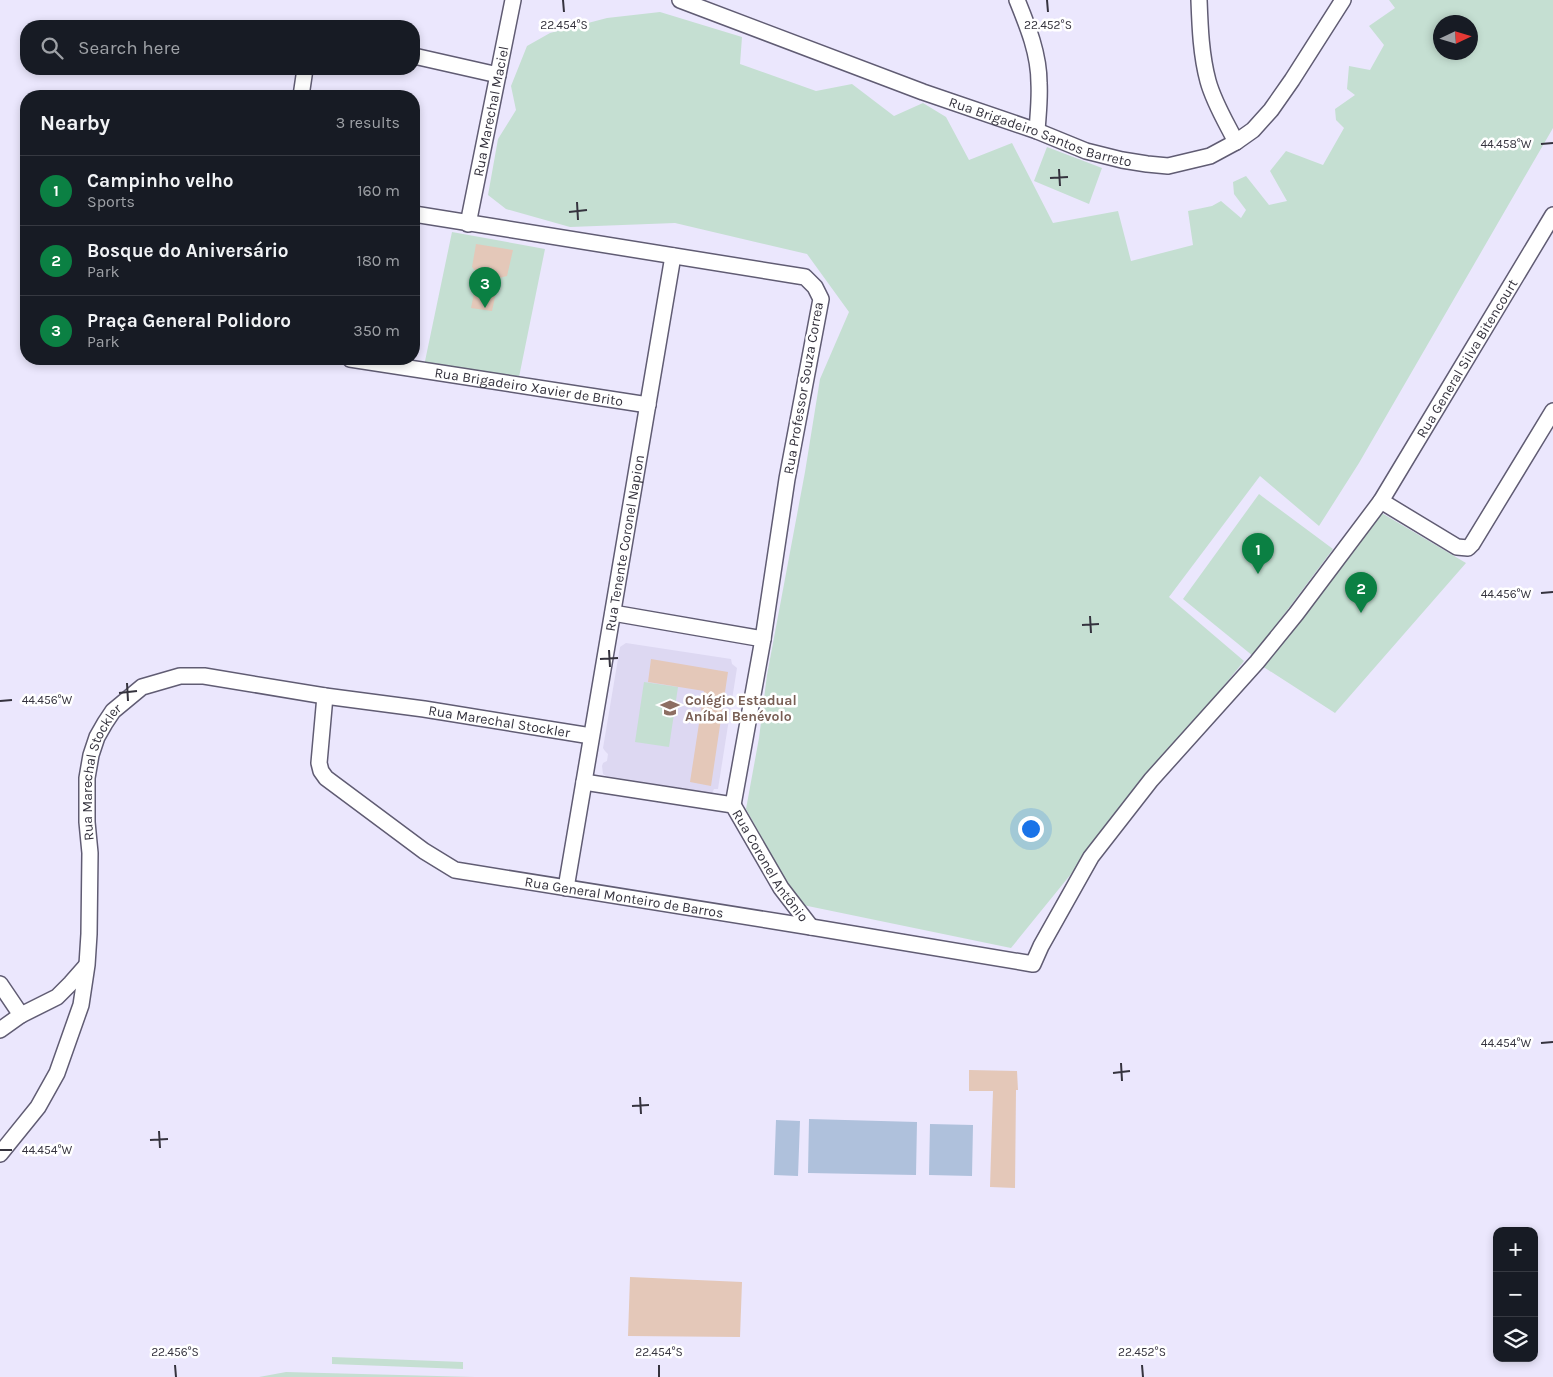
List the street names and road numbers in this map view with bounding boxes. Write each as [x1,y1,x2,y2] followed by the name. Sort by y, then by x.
[470,45,513,178] street label: Rua Marechal Maciel
[947,93,1133,170] street label: Rua Brigadeiro Santos Barreto
[1413,276,1521,441] street label: Rua General Silva Bitencourt
[780,301,827,476] street label: Rua Professor Souza Correa
[433,364,624,410] street label: Rua Brigadeiro Xavier de Brito
[602,453,648,633] street label: Rua Tenente Coronel Napion
[79,699,125,842] street label: Rua Marechal Stockler
[427,702,572,742] street label: Rua Marechal Stockler
[728,807,812,925] street label: Rua Coronel Antônio
[523,873,725,922] street label: Rua General Monteiro de Barros

